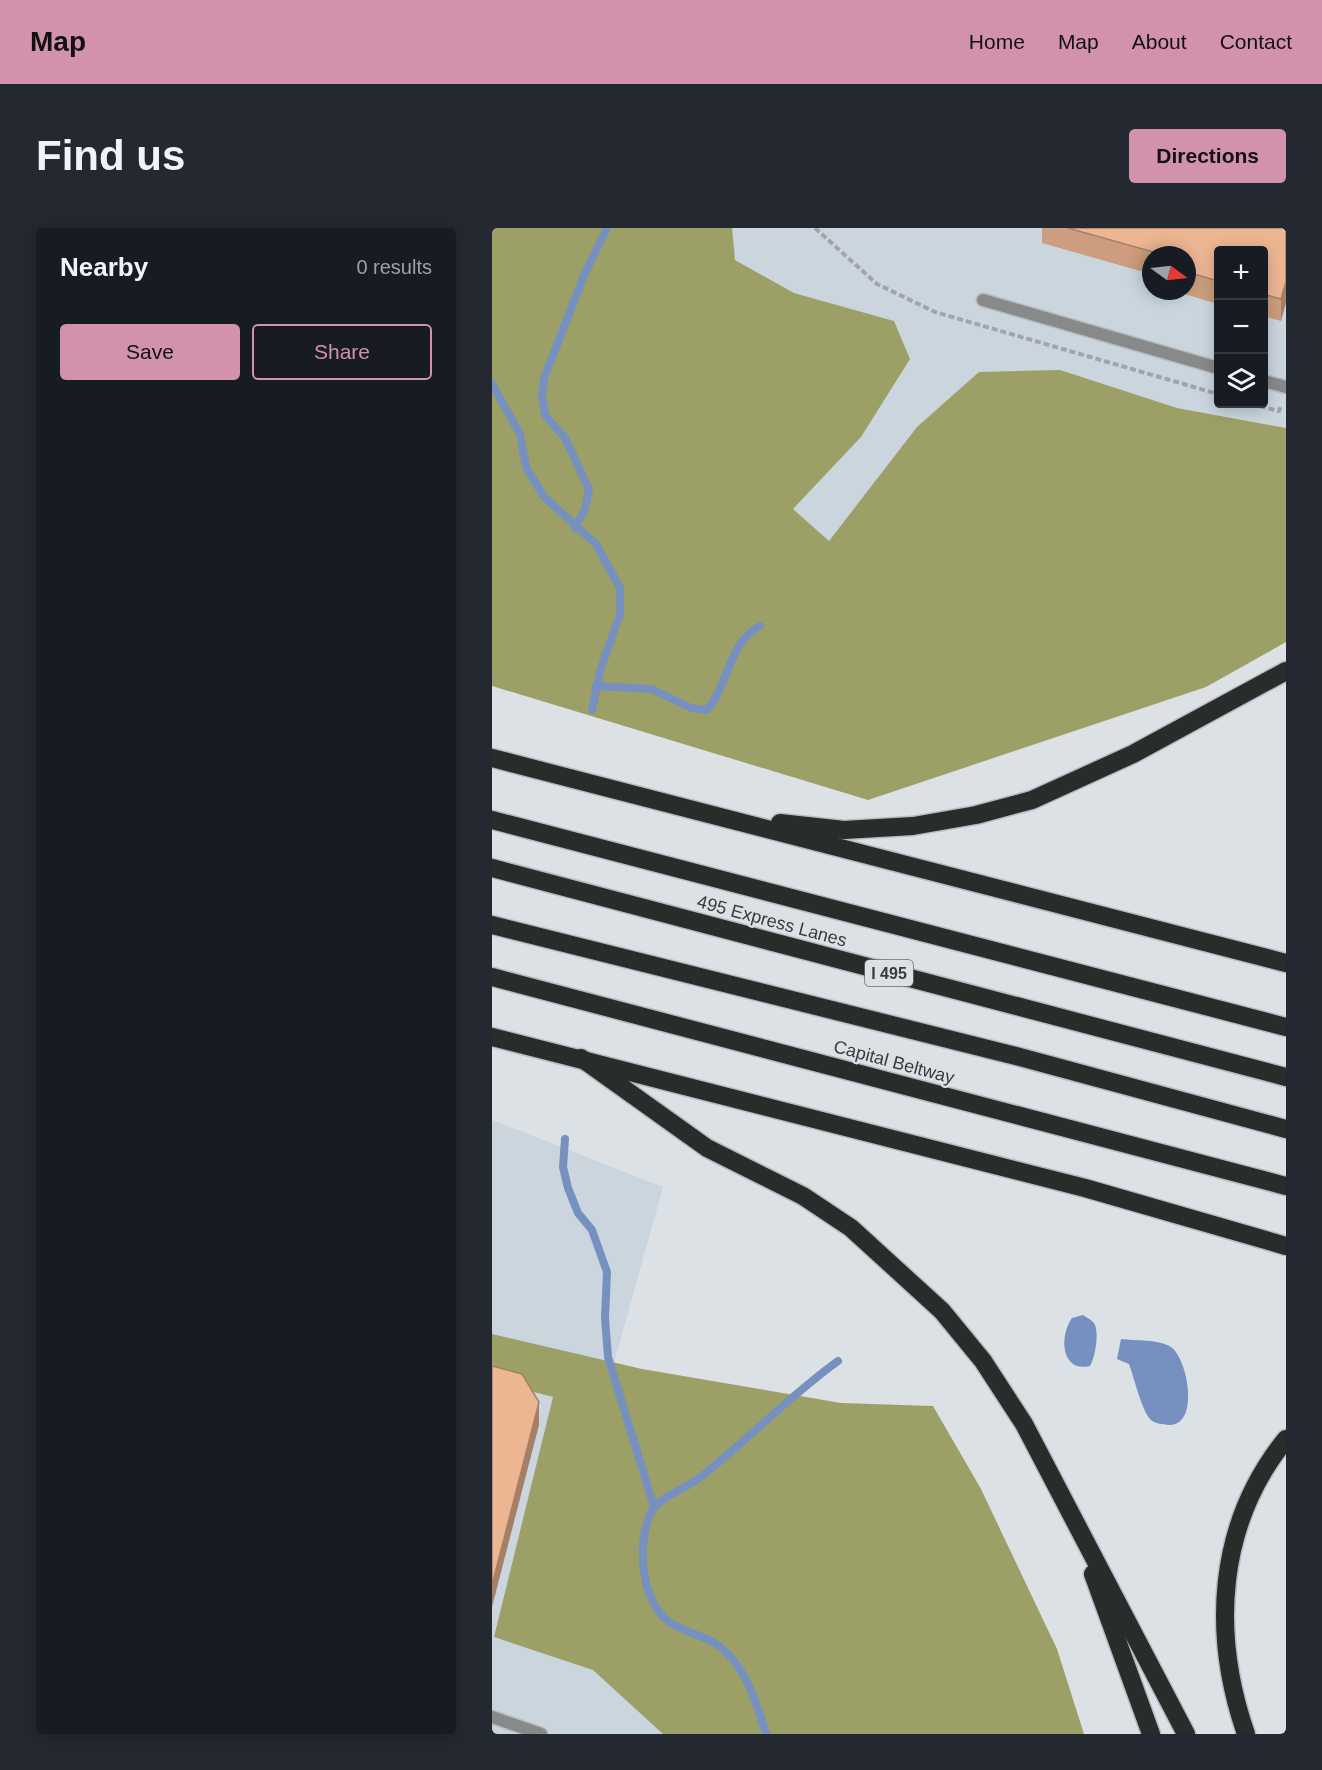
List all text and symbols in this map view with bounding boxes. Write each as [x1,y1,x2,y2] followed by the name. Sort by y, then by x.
[30,26,86,57] text: Map
[969,30,1025,53] text: Home
[1058,30,1099,53] text: Map
[1132,30,1187,53] text: About
[1220,30,1292,53] text: Contact
[1129,129,1286,183] button: Directions
[36,132,185,179] text: Find us
[1142,246,1196,300] north arrow
[1214,246,1268,408] map controls
[1214,246,1268,300] button: +
[60,252,148,282] text: Nearby
[356,256,432,278] text: 0 results
[1214,300,1268,354] button: −
[60,324,240,380] button: Save
[252,324,432,380] button: Share
[1214,354,1268,408] button: layers
[695,891,849,951] street label: 495 Express Lanes
[865,960,913,986] road number: I 495
[831,1036,957,1088] street label: Capital Beltway

